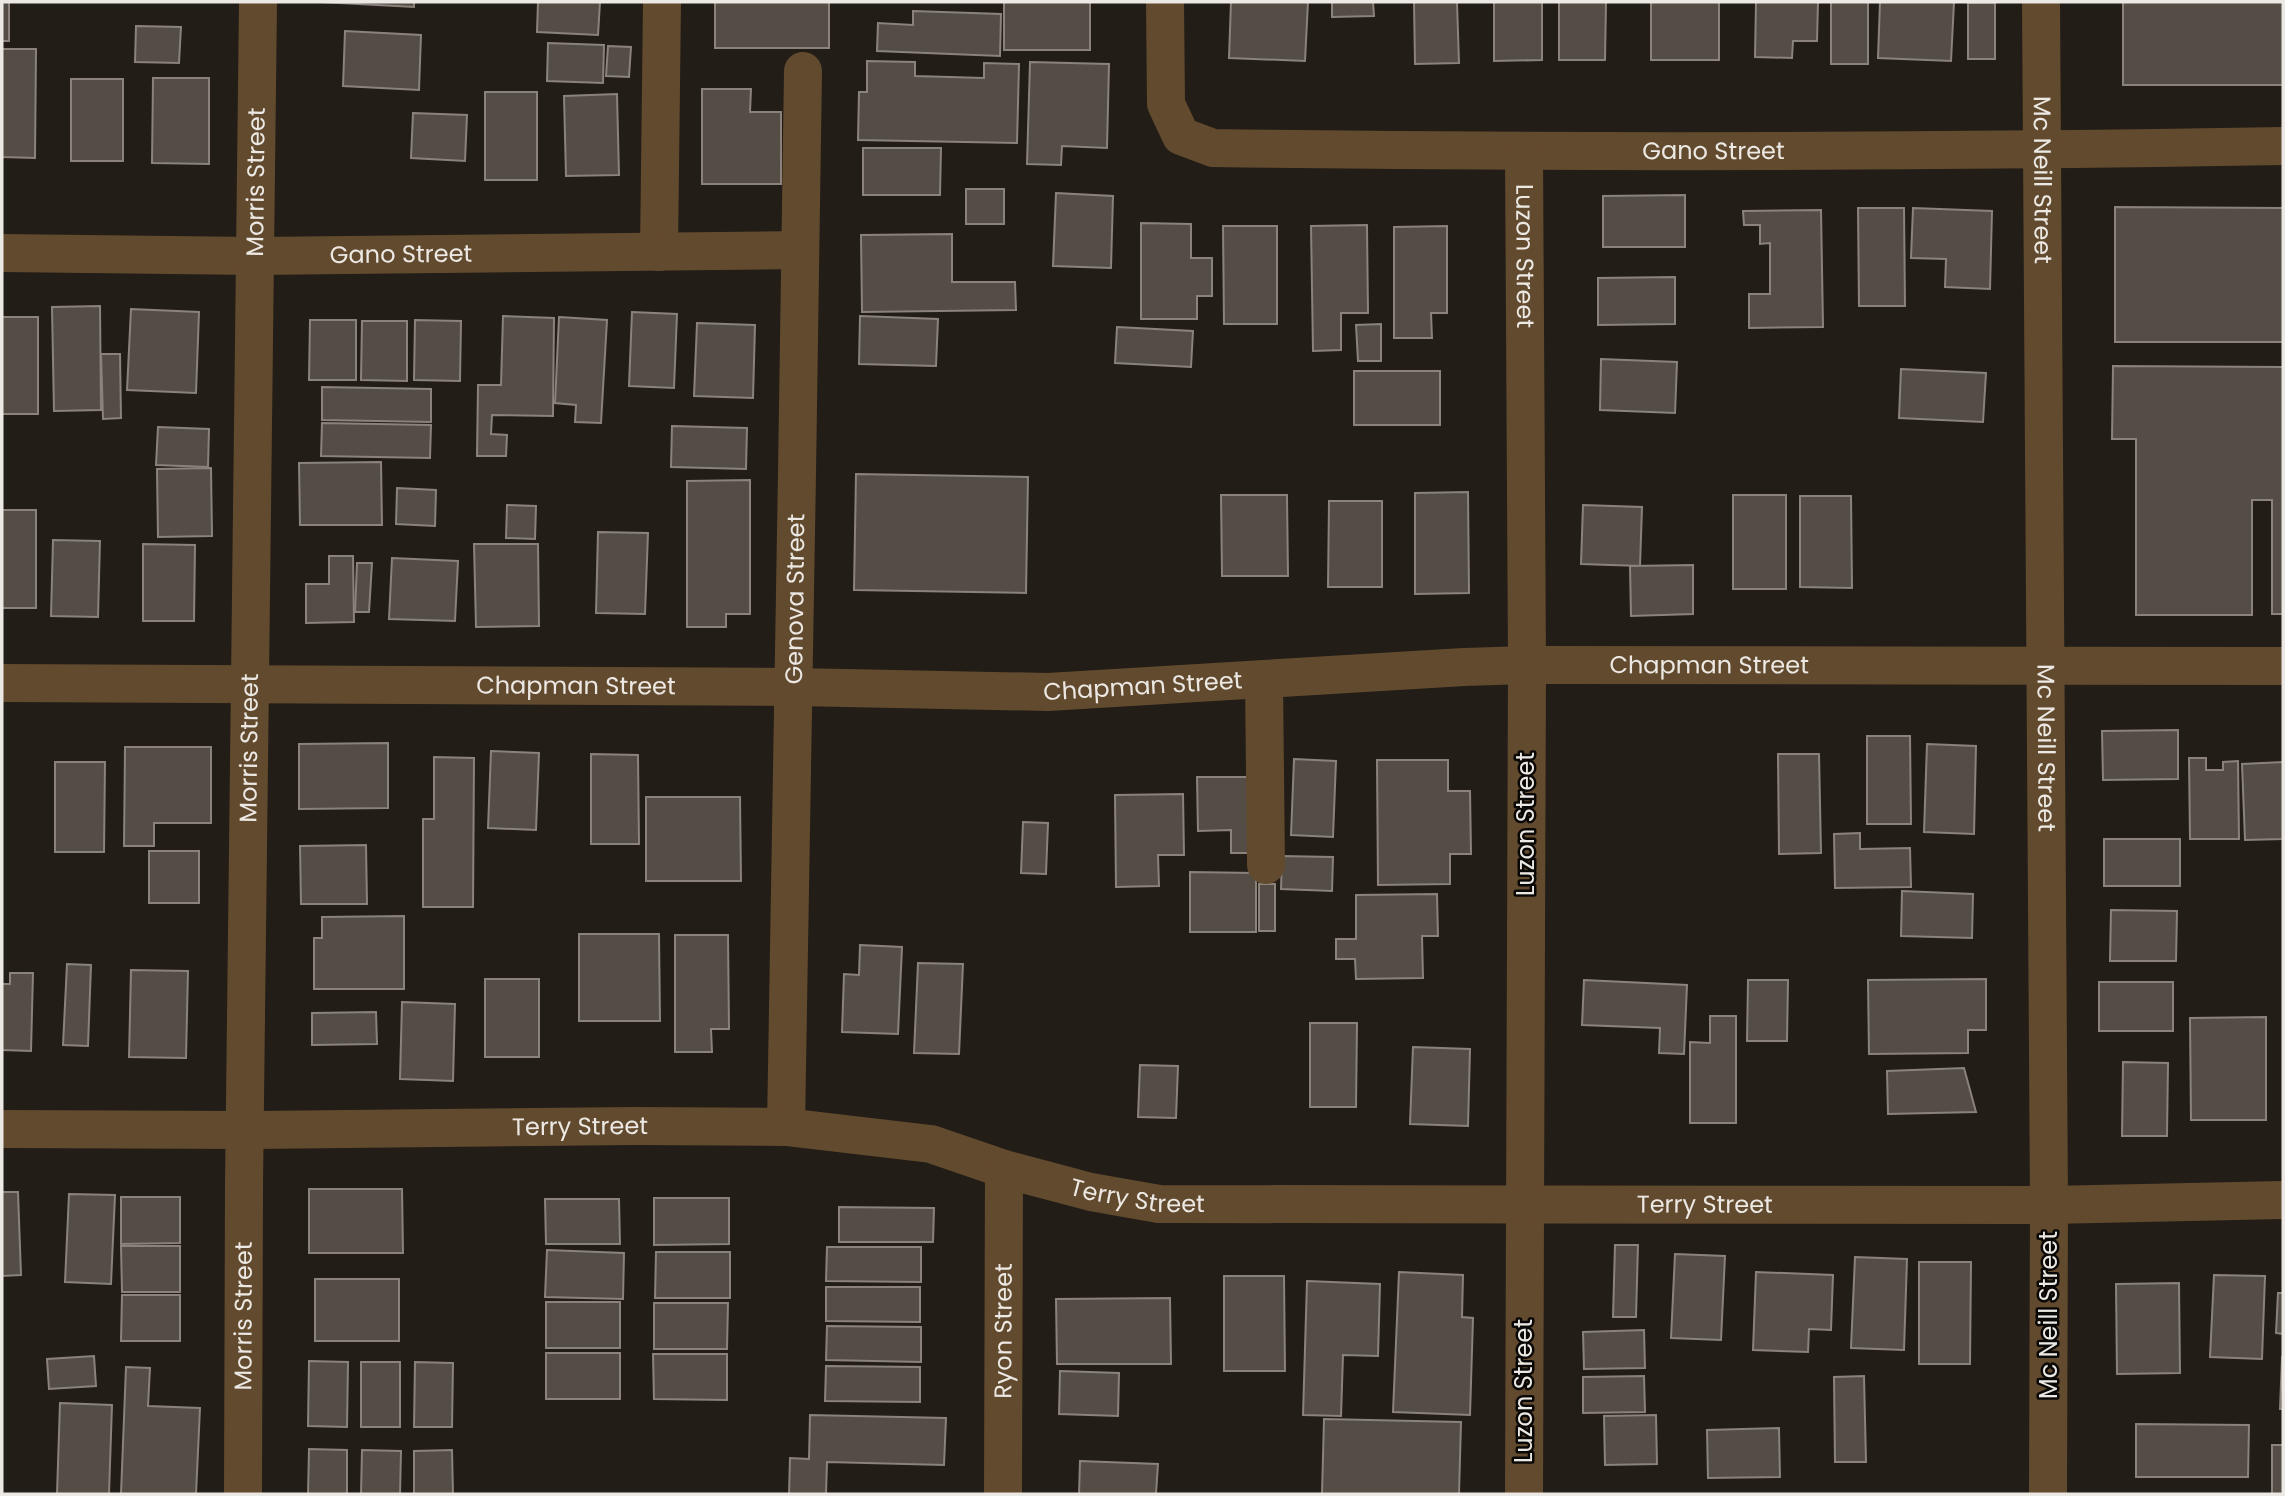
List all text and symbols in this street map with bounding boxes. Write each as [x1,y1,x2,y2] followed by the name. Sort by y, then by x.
[2026,96,2060,264] street label: Mc Neill Street
[238,107,273,257] street label: Morris Street
[1642,134,1785,167] street label: Gano Street
[1508,184,1542,328] street label: Luzon Street
[330,237,472,271] street label: Gano Street
[777,513,812,685] street label: Genova Street
[1609,648,1809,681] street label: Chapman Street
[1042,663,1243,708] street label: Chapman Street
[2029,664,2064,832] street label: Mc Neill Street
[476,668,676,702] street label: Chapman Street
[231,673,266,823] street label: Morris Street
[1509,752,1542,896] street label: Luzon Street
[512,1109,648,1143] street label: Terry Street
[1066,1170,1205,1220] street label: Terry Street
[1637,1188,1773,1221] street label: Terry Street
[2032,1231,2065,1399] street label: Mc Neill Street
[226,1241,260,1391] street label: Morris Street
[986,1263,1020,1399] street label: Ryon Street
[1507,1319,1540,1463] street label: Luzon Street

